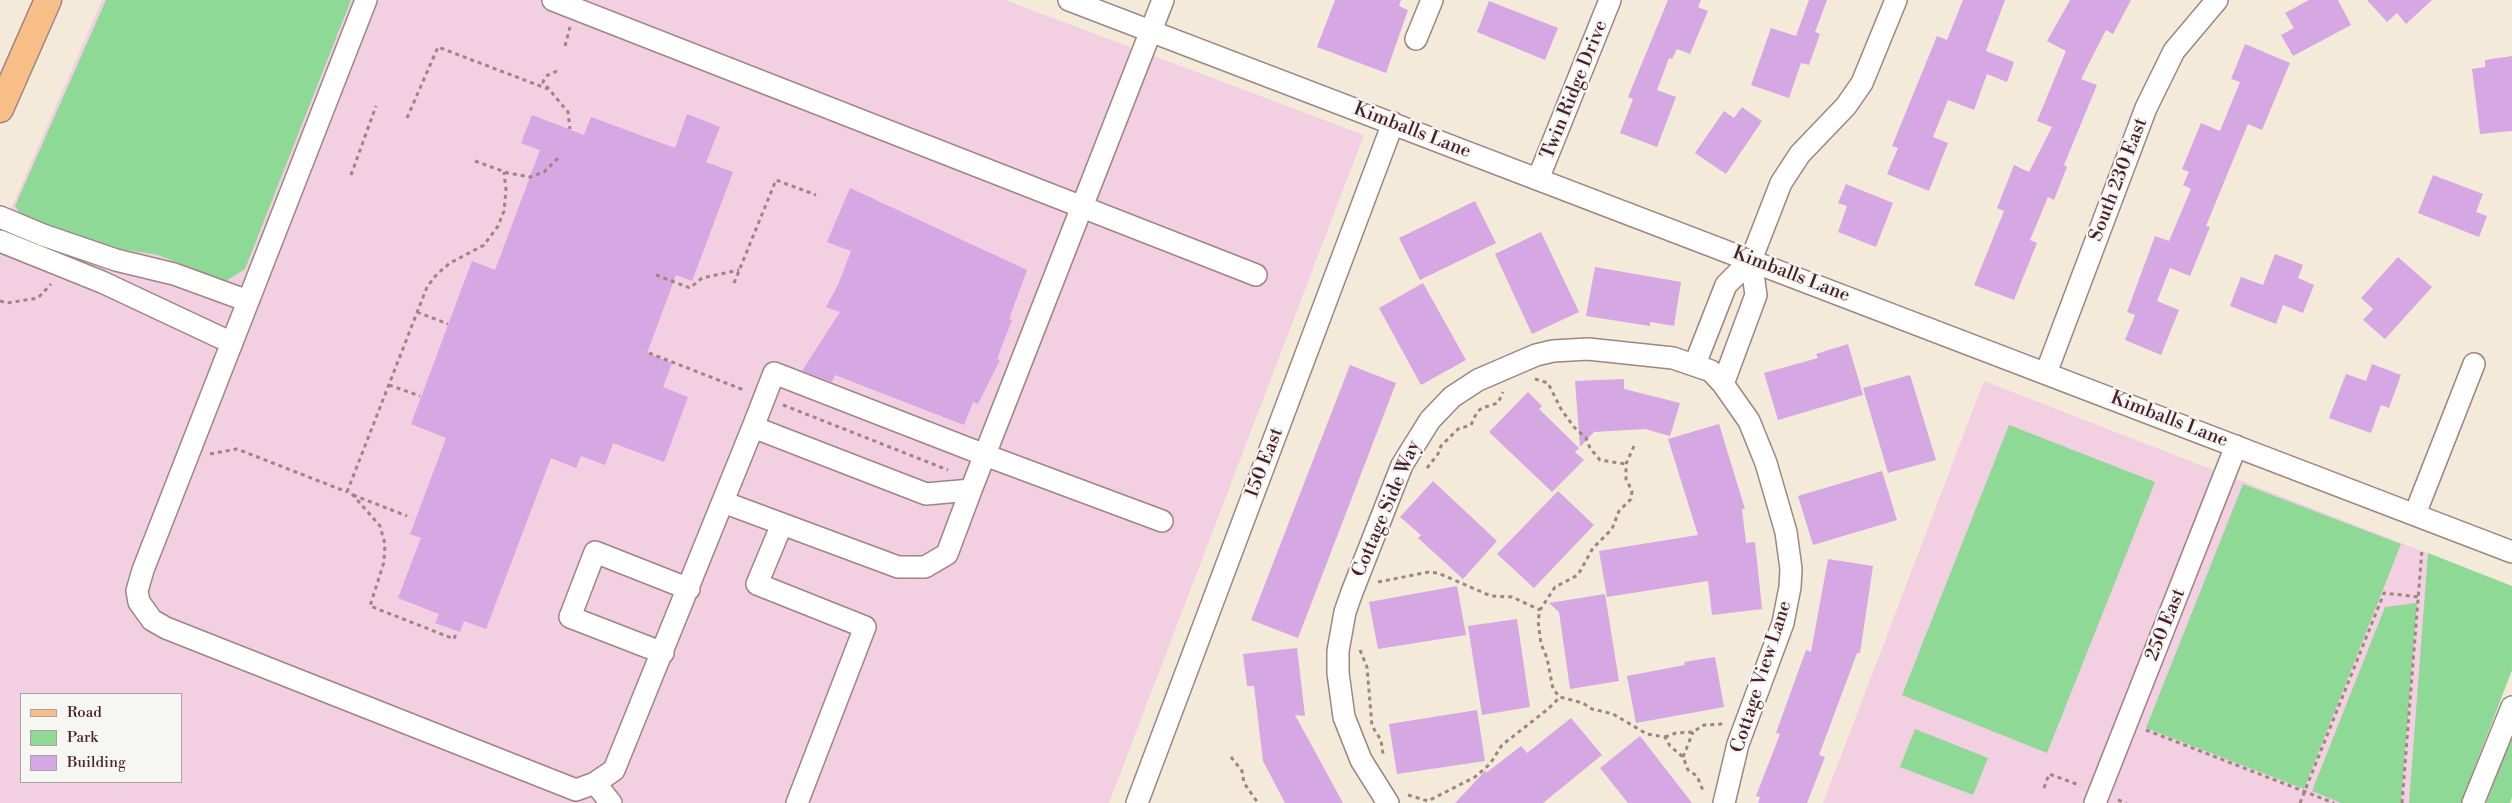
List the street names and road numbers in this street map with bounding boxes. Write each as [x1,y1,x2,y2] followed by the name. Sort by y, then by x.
[1537,17,1613,163] street label: Twin Ridge Drive
[1350,98,1474,164] street label: Kimballs Lane
[2085,115,2153,245] street label: South 230 East
[1729,242,1853,308] street label: Kimballs Lane
[2107,387,2231,453] street label: Kimballs Lane
[1241,425,1289,501] street label: 150 East
[1348,437,1426,581] street label: Cottage Side Way
[2141,586,2191,664] street label: 250 East
[1727,598,1797,756] street label: Cottage View Lane

